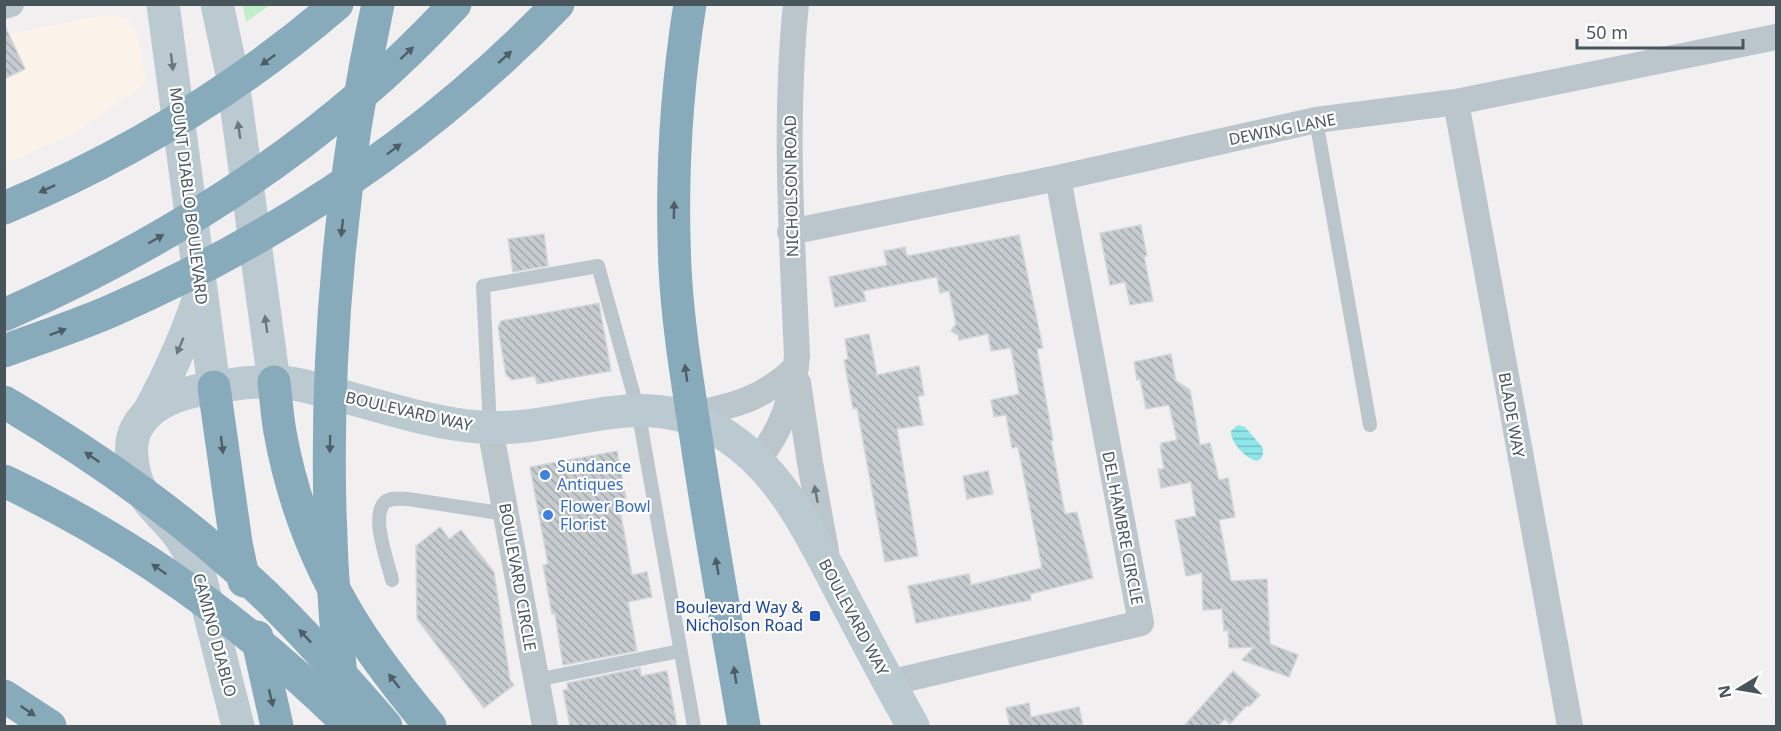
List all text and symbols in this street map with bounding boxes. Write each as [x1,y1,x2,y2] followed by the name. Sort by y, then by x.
[1577,12,1744,50] scale bar
[1586,20,1628,44] text: 50 m
[399,47,414,60] one-way arrow
[498,50,513,64] one-way arrow
[167,53,176,72] one-way arrow
[261,54,277,66] one-way arrow
[165,86,213,306] street label: MOUNT DIABLO BOULEVARD
[1227,108,1337,150] street label: DEWING LANE
[779,115,803,257] street label: NICHOLSON ROAD
[235,121,244,140] one-way arrow
[386,143,401,155] one-way arrow
[39,185,56,194] one-way arrow
[669,201,679,220] one-way arrow
[337,219,347,238] one-way arrow
[148,234,165,244] one-way arrow
[262,314,271,333] one-way arrow
[49,326,67,336] one-way arrow
[176,338,185,355] one-way arrow
[681,364,690,383] one-way arrow
[1494,371,1530,460] street label: BLADE WAY
[343,386,475,436] street label: BOULEVARD WAY
[325,434,335,453] one-way arrow
[217,436,226,455] one-way arrow
[1097,449,1149,607] street label: DEL HAMBRE CIRCLE
[84,451,100,463] one-way arrow
[557,455,631,495] place label: Sundance Antiques
[538,468,552,482] marker: Sundance Antiques
[811,484,820,503] one-way arrow
[560,495,651,535] place label: Flower Bowl Florist
[494,501,542,653] street label: BOULEVARD CIRCLE
[541,508,555,522] marker: Flower Bowl Florist
[814,555,895,680] street label: BOULEVARD WAY
[712,556,721,575] one-way arrow
[151,564,167,575] one-way arrow
[188,571,242,699] street label: CAMINO DIABLO
[675,596,803,636] place label: Boulevard Way & Nicholson Road
[808,609,822,623] marker: Boulevard Way & Nicholson Road
[298,628,312,643] one-way arrow
[1709,659,1769,719] north arrow
[731,665,740,684] one-way arrow
[388,673,400,688] one-way arrow
[1712,683,1736,700] text: N
[266,689,276,707] one-way arrow
[19,705,35,717] one-way arrow

